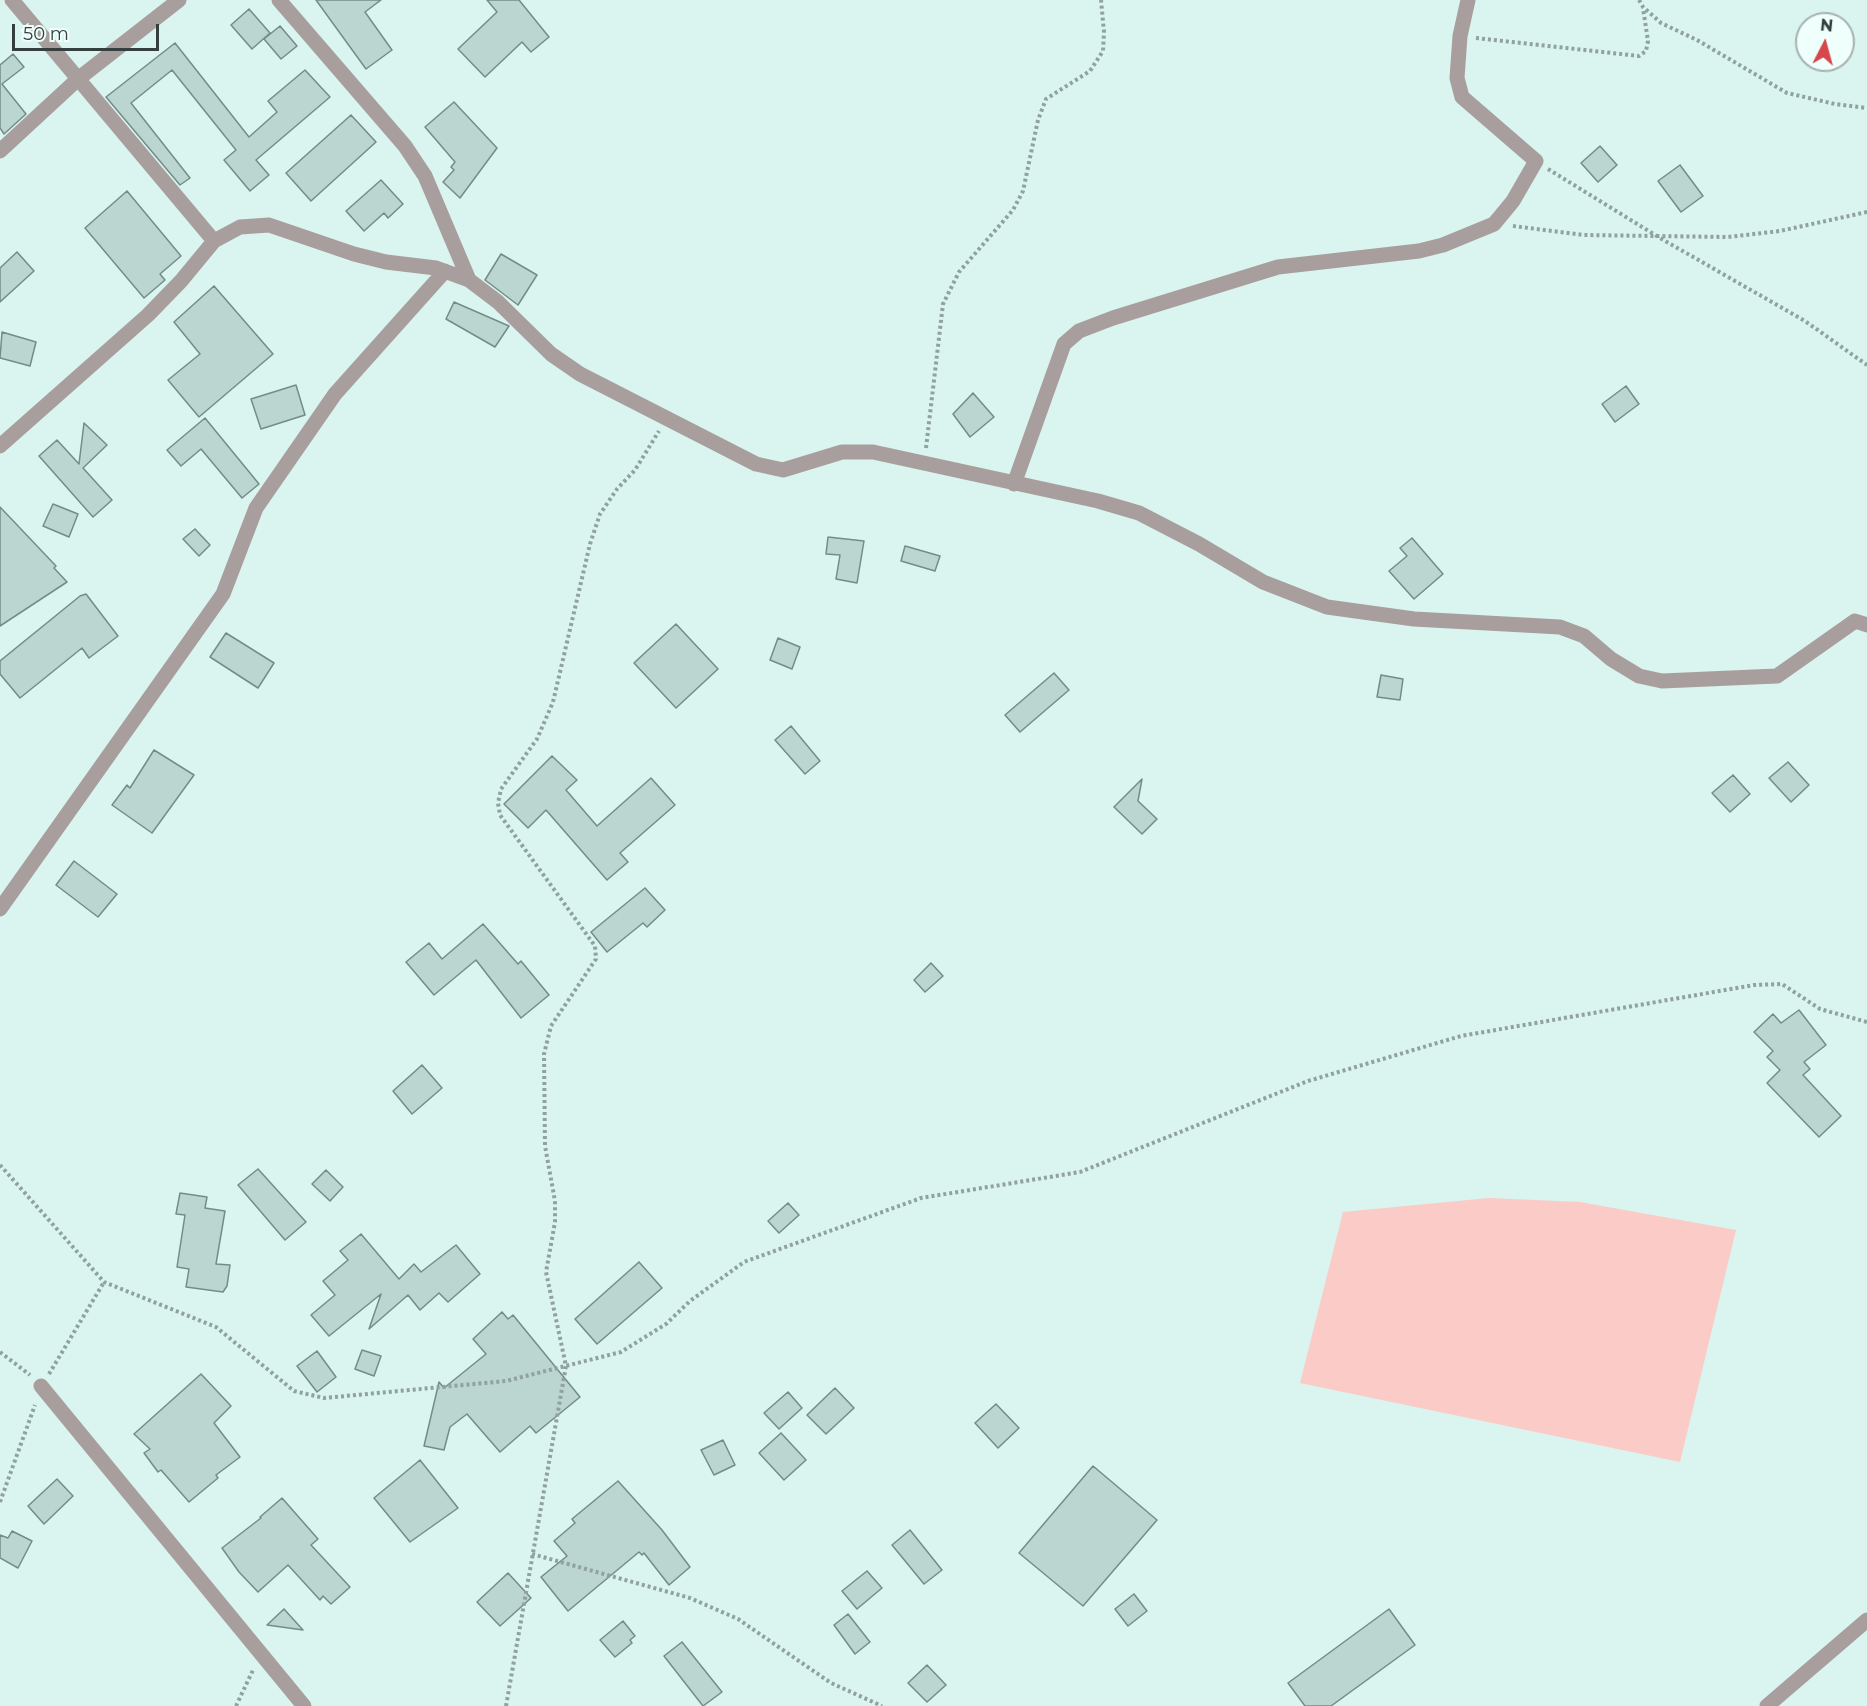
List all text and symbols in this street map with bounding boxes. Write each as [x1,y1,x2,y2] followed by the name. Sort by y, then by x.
[15,12,162,50] scale bar
[1795,12,1855,72] north arrow
[1819,15,1834,36] text: N
[23,23,69,45] text: 50 m

